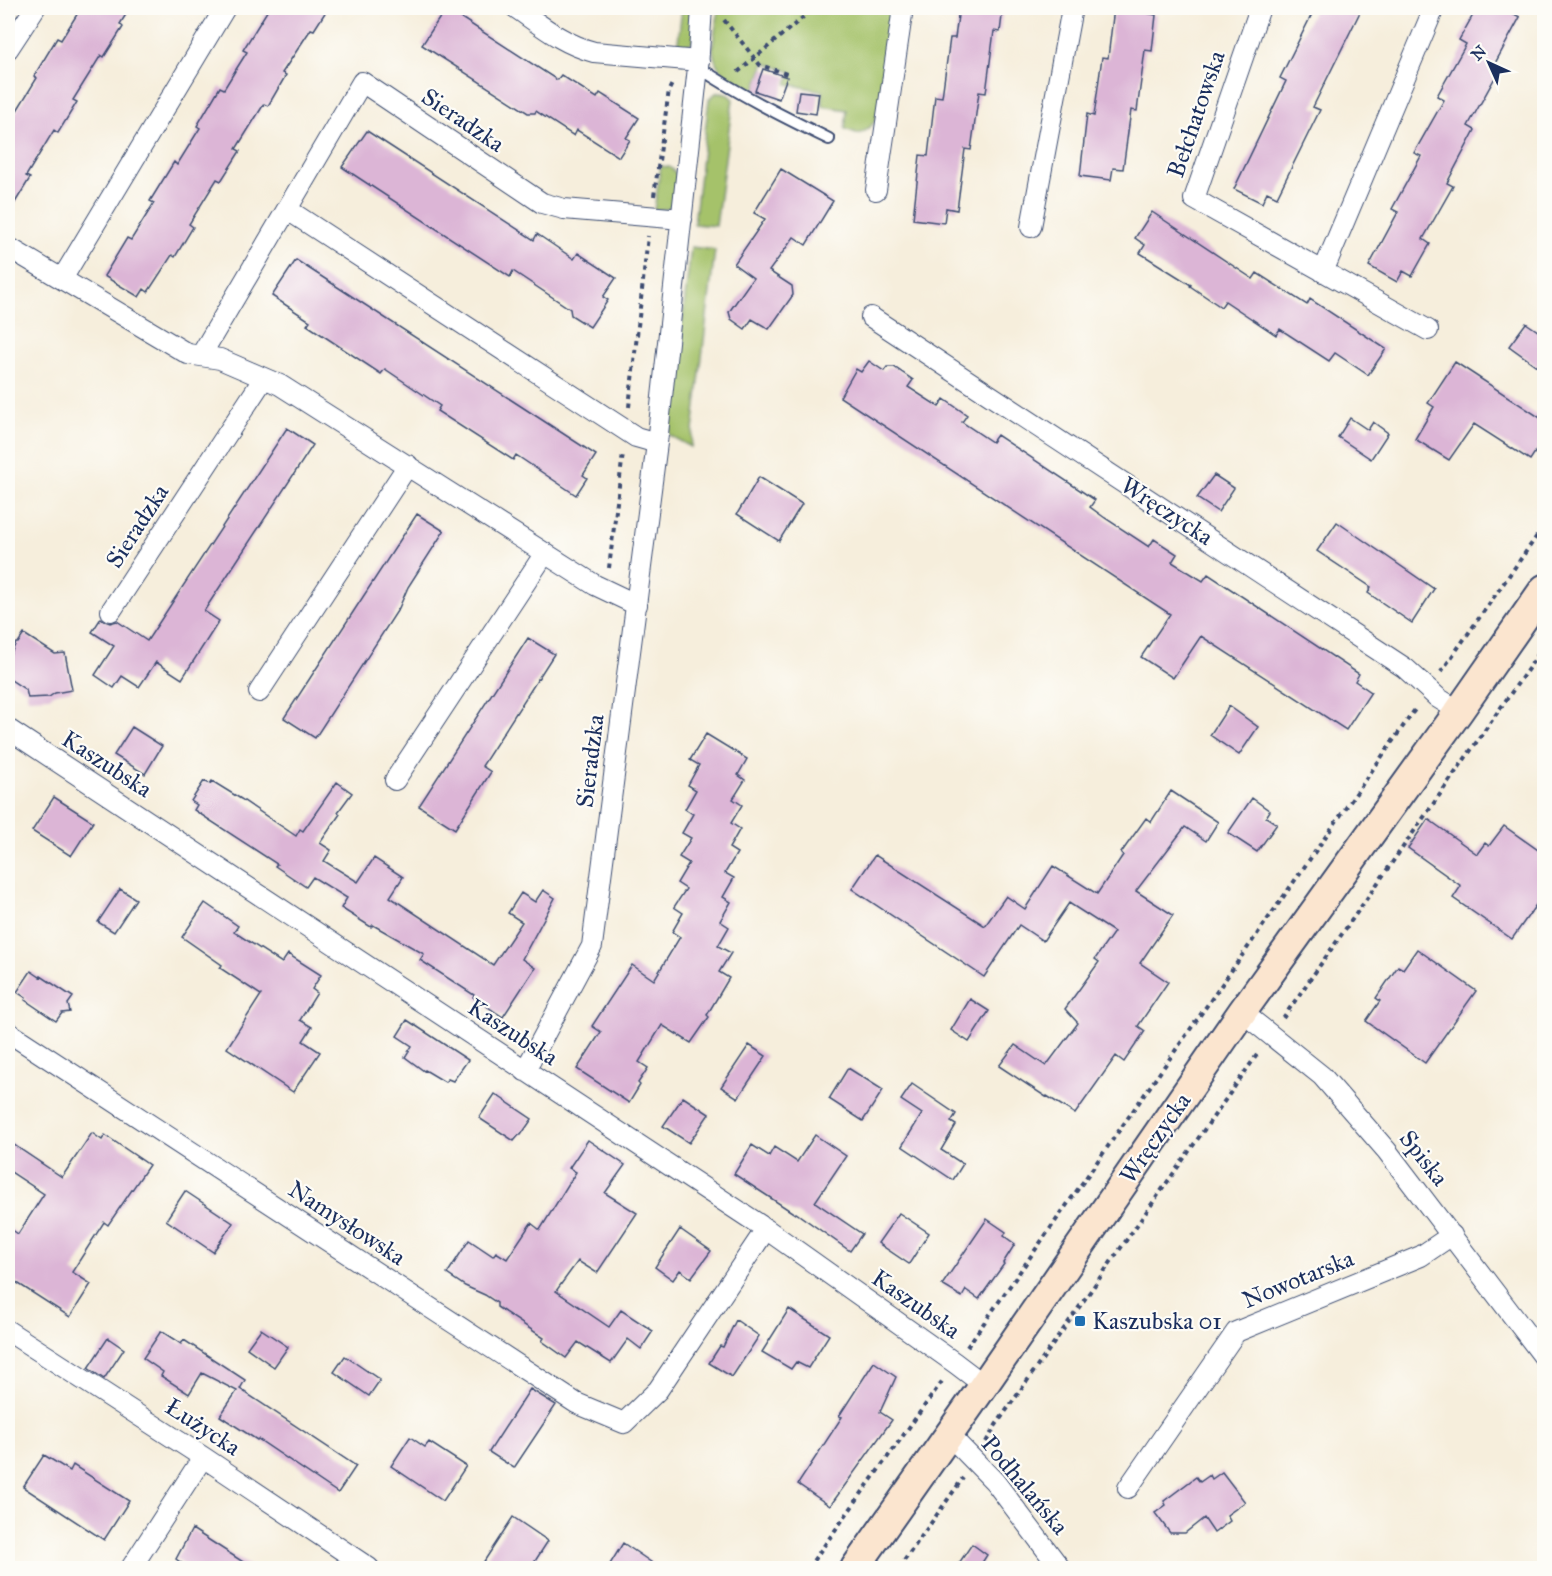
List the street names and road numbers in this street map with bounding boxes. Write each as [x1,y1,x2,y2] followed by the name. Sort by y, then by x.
[1160,46,1232,181] street label: Bełchatowska
[416,81,511,159] street label: Sieradzka
[1115,470,1220,552] street label: Wręczycka
[99,478,176,574] street label: Sieradzka
[569,712,611,809] street label: Sieradzka
[56,724,158,805] street label: Kaszubska
[462,992,564,1073] street label: Kaszubska
[1113,1086,1198,1189] street label: Wręczycka
[1393,1124,1456,1192] street label: Spiska
[283,1174,412,1273] street label: Namysłowska
[1238,1243,1359,1315] street label: Nowotarska
[866,1263,967,1346] street label: Kaszubska
[160,1392,247,1463] street label: Łużycka
[975,1429,1076,1541] street label: Podhalańska

